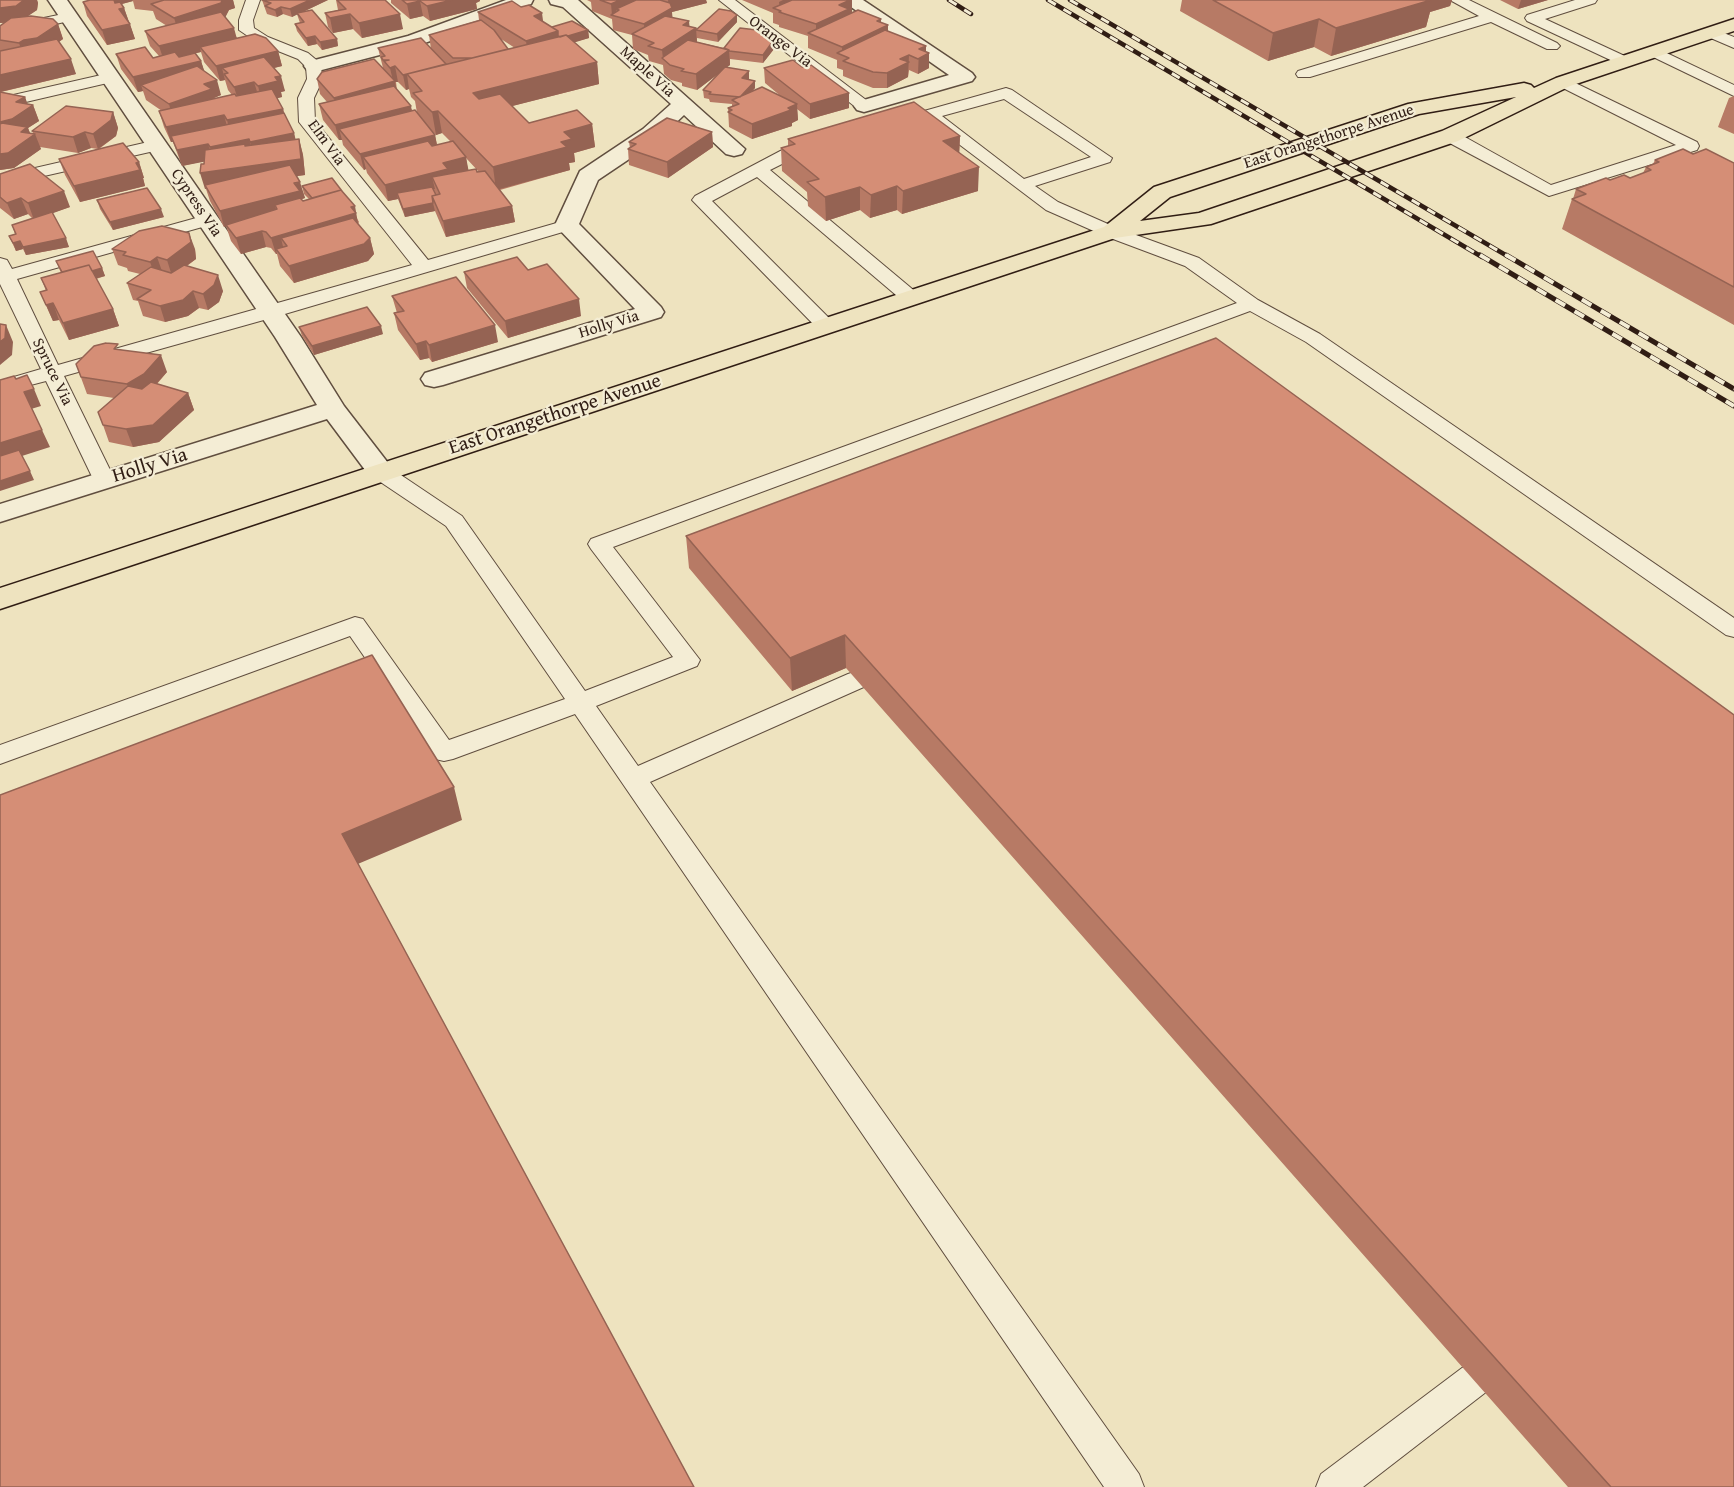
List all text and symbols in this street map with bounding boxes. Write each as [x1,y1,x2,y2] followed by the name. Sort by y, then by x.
[745,12,815,72] street label: Orange Via
[616,42,678,102] street label: Maple Via
[1242,100,1416,174] street label: East Orangethorpe Avenue
[303,116,349,170] street label: Elm Via
[166,165,226,241] street label: Cypress Via
[577,307,641,343] street label: Holly Via
[28,335,76,409] street label: Spruce Via
[446,369,664,461] street label: East Orangethorpe Avenue
[110,443,190,489] street label: Holly Via

